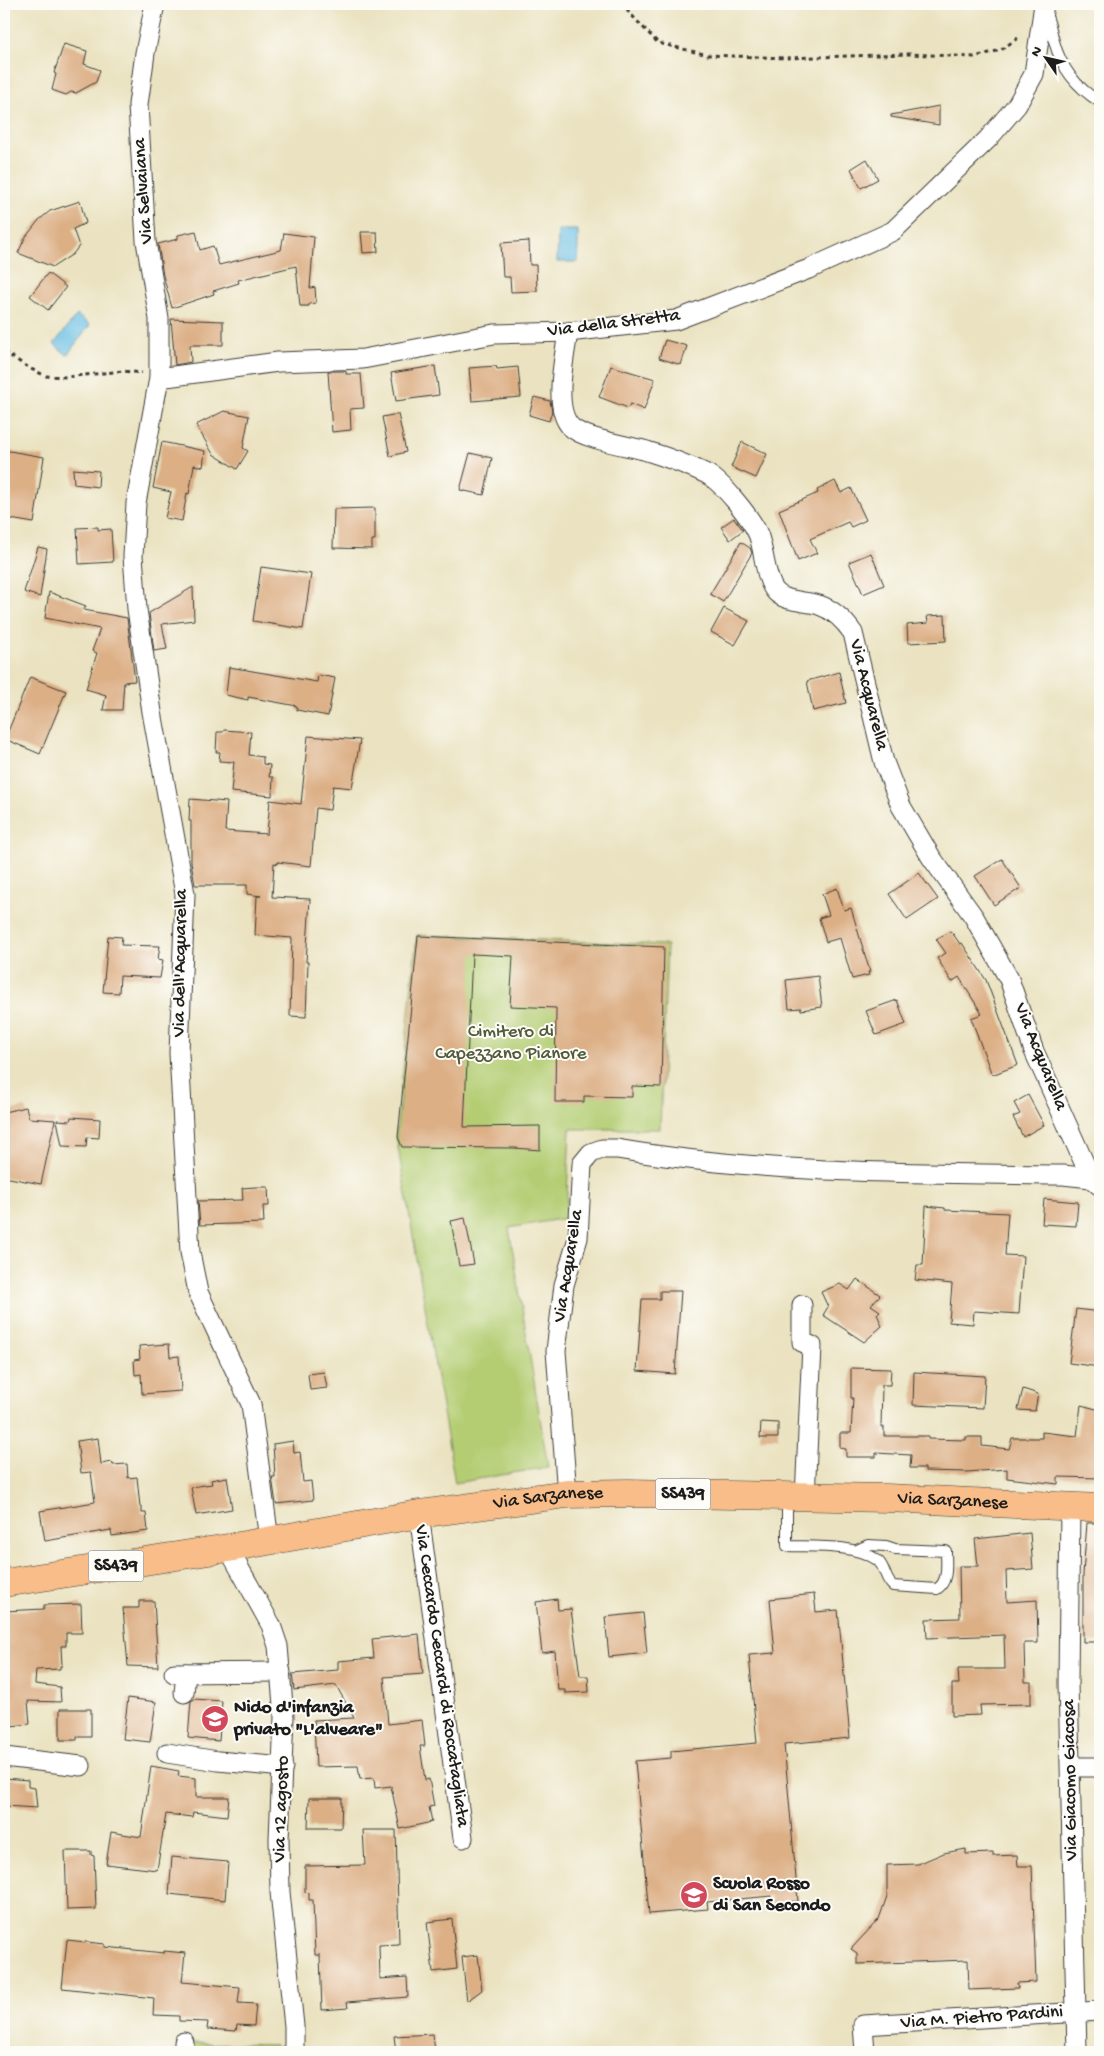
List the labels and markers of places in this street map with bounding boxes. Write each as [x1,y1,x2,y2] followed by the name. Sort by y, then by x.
[233,1697,383,1742] place label: Nido d'infanzia privato "L'alveare"
[200,1704,230,1734] school or university icon: Nido d'infanzia privato "L'alveare"
[713,1873,831,1918] place label: Scuola Rosso di San Secondo
[679,1880,709,1910] school or university icon: Scuola Rosso di San Secondo

